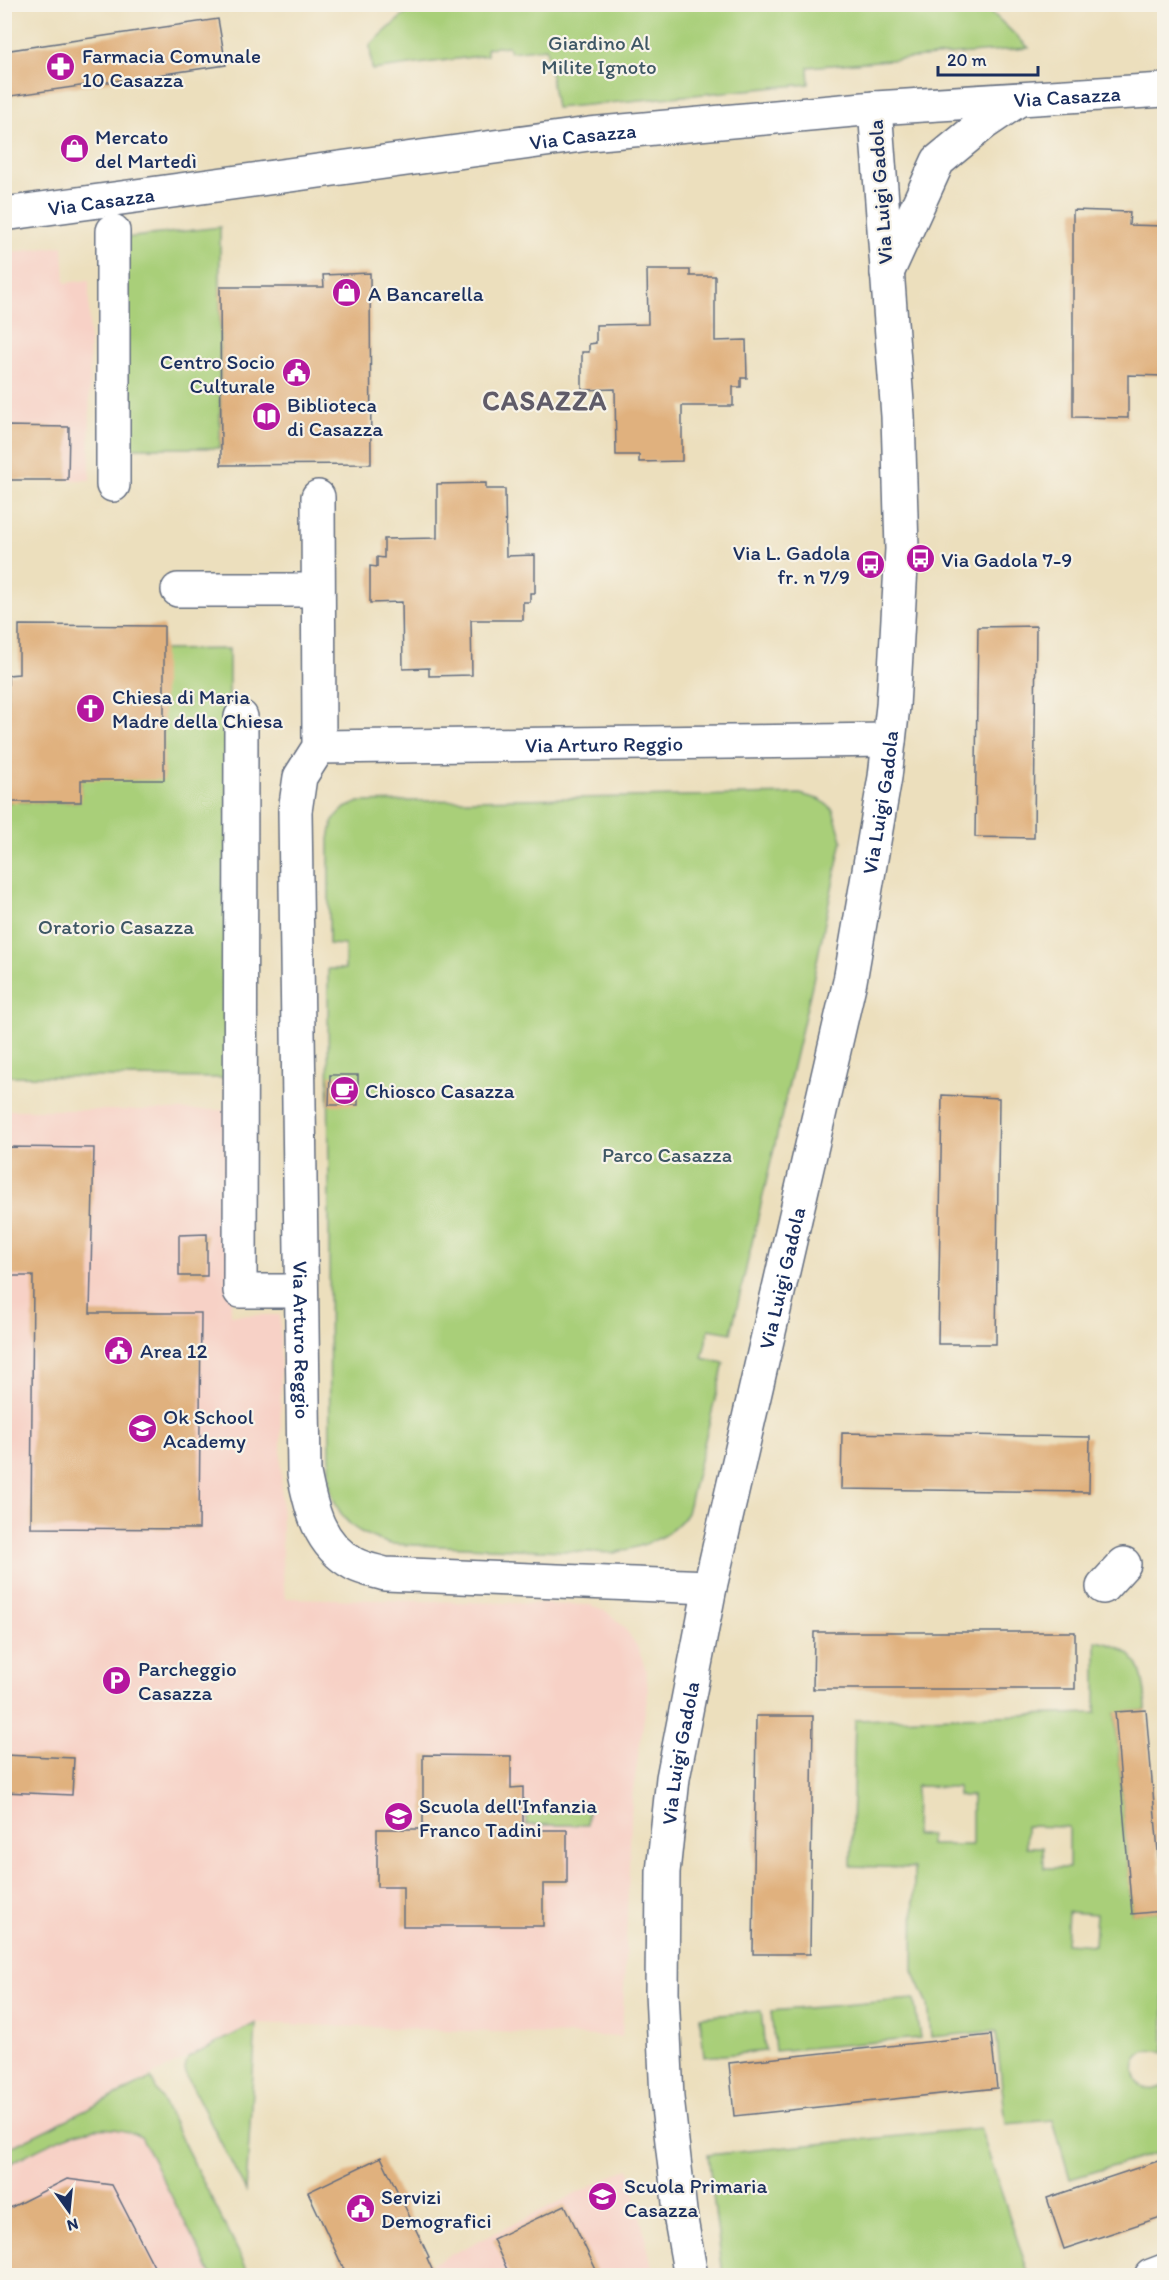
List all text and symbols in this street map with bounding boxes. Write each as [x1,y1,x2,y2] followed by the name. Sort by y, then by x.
[541,30,657,79] park label: Giardino Al Milite Ignoto
[938,39,1038,77] scale bar
[82,43,261,92] place label: Farmacia Comunale 10 Casazza
[947,49,987,71] text: 20 m
[45,51,77,83] pharmacy icon: Farmacia Comunale 10 Casazza
[1013,80,1121,112] street label: Via Casazza
[528,117,637,155] street label: Via Casazza
[862,119,898,265] street label: Via Luigi Gadola
[95,124,197,173] place label: Mercato del Martedì
[58,132,90,164] shop icon: Mercato del Martedì
[46,181,156,220] street label: Via Casazza
[331,277,363,309] shop icon: A Bancarella
[368,281,484,306] place label: A Bancarella
[160,349,275,398] place label: Centro Socio Culturale
[280,357,312,389] public building icon: Centro Socio Culturale
[482,384,608,417] district label: CASAZZA
[287,392,383,441] place label: Biblioteca di Casazza
[250,400,282,432] library icon: Biblioteca di Casazza
[733,540,850,589] place label: Via L. Gadola fr. n 7/9
[904,543,936,575] bus stop icon: Via Gadola 7-9
[941,547,1072,572] place label: Via Gadola 7-9
[855,548,887,580] bus stop icon: Via L. Gadola fr. n 7/9
[112,684,283,733] place label: Chiesa di Maria Madre della Chiesa
[75,692,107,724] church icon: Chiesa di Maria Madre della Chiesa
[856,729,903,876] street label: Via Luigi Gadola
[525,730,683,757] street label: Via Arturo Reggio
[38,914,194,939] park label: Oratorio Casazza
[328,1074,360,1106] cafe icon: Chiosco Casazza
[365,1078,515,1103] place label: Chiosco Casazza
[602,1142,732,1167] park label: Parco Casazza
[753,1204,810,1352] street label: Via Luigi Gadola
[289,1261,316,1419] street label: Via Arturo Reggio
[103,1334,135,1366] public building icon: Area 12
[140,1338,208,1363] place label: Area 12
[163,1404,254,1453] place label: Ok School Academy
[126,1412,158,1444] school or university icon: Ok School Academy
[138,1656,237,1705] place label: Parcheggio Casazza
[101,1664,133,1696] parking icon: Parcheggio Casazza
[656,1679,704,1826] street label: Via Luigi Gadola
[419,1793,597,1842] place label: Scuola dell'Infanzia Franco Tadini
[382,1801,414,1833] school or university icon: Scuola dell'Infanzia Franco Tadini
[624,2173,767,2222] place label: Scuola Primaria Casazza
[39,2181,99,2241] north arrow
[587,2181,619,2213] school or university icon: Scuola Primaria Casazza
[381,2184,492,2233] place label: Servizi Demografici
[344,2192,376,2224] public building icon: Servizi Demografici
[65,2214,80,2236] text: N

